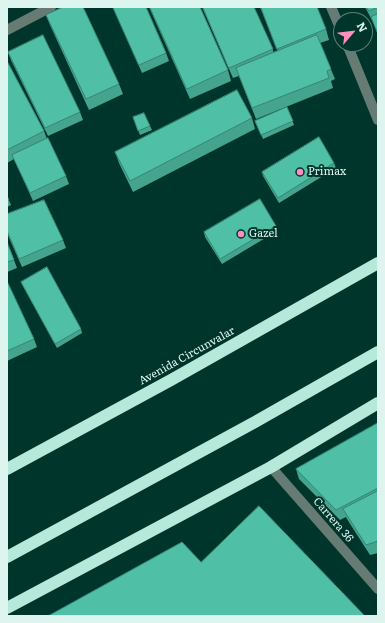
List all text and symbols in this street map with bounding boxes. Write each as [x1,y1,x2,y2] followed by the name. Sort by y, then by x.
[333,12,373,52] north arrow
[353,19,372,35] text: N
[308,165,346,179] place label: Primax
[295,167,305,177] marker: Primax
[249,227,278,241] place label: Gazel
[236,229,246,239] marker: Gazel
[137,324,237,388] street label: Avenida Circunvalar
[310,495,356,545] street label: Carrera 36

